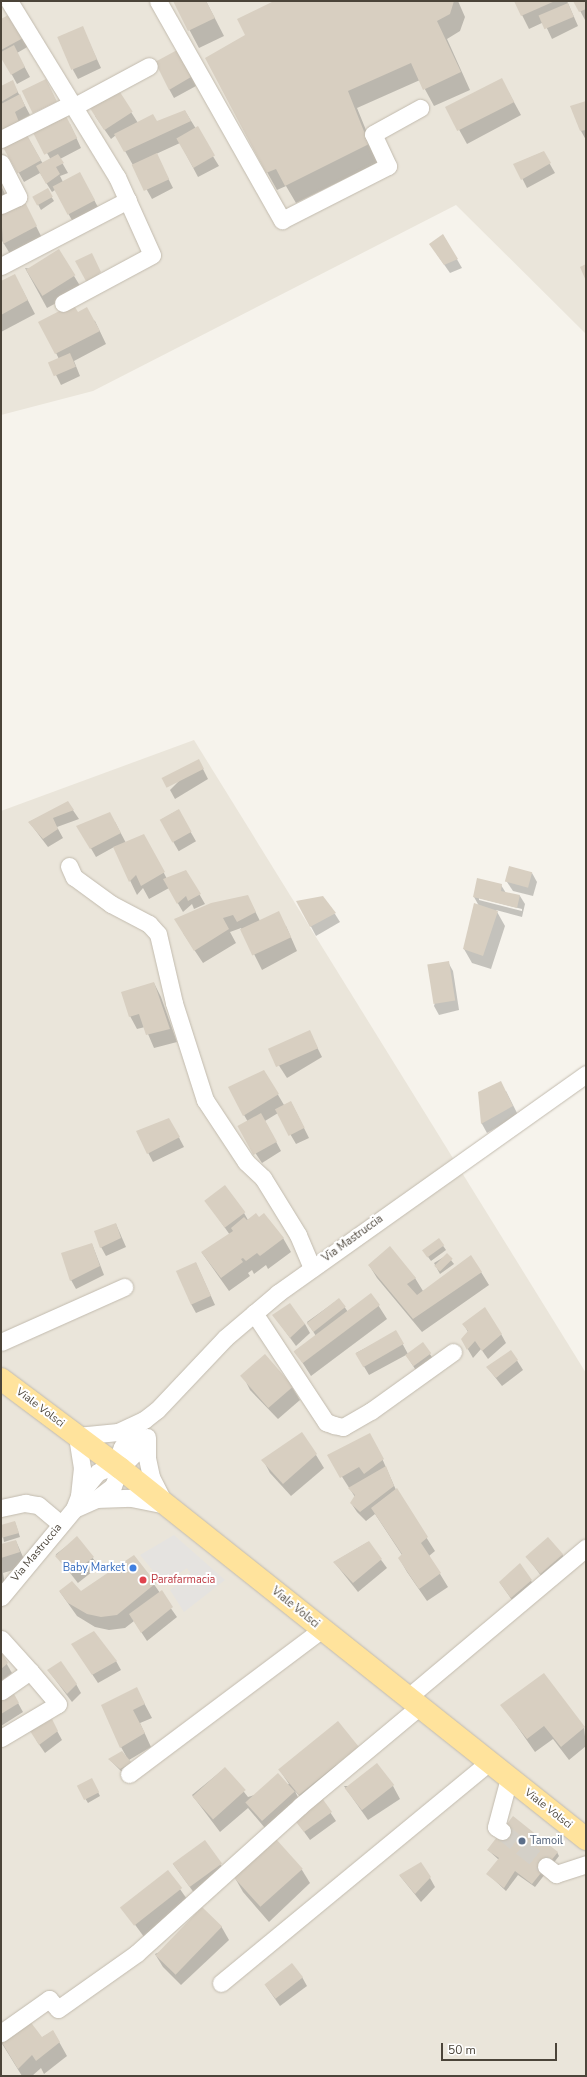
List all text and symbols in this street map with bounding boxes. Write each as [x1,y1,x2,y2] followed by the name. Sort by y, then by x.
[320,1213,386,1265] street label: Via Mastruccia
[13,1386,67,1430] street label: Viale Volsci
[9,1521,65,1585] street label: Via Mastruccia
[63,1561,125,1575] place label: Baby Market
[128,1563,138,1573] marker: Baby Market
[151,1573,215,1587] place label: Parafarmacia
[138,1575,148,1585] marker: Parafarmacia
[269,1585,321,1631] street label: Viale Volsci
[521,1786,575,1832] street label: Viale Volsci
[530,1834,563,1848] place label: Tamoil
[517,1836,527,1846] marker: Tamoil
[443,2035,559,2061] scale bar
[448,2042,476,2058] text: 50 m

